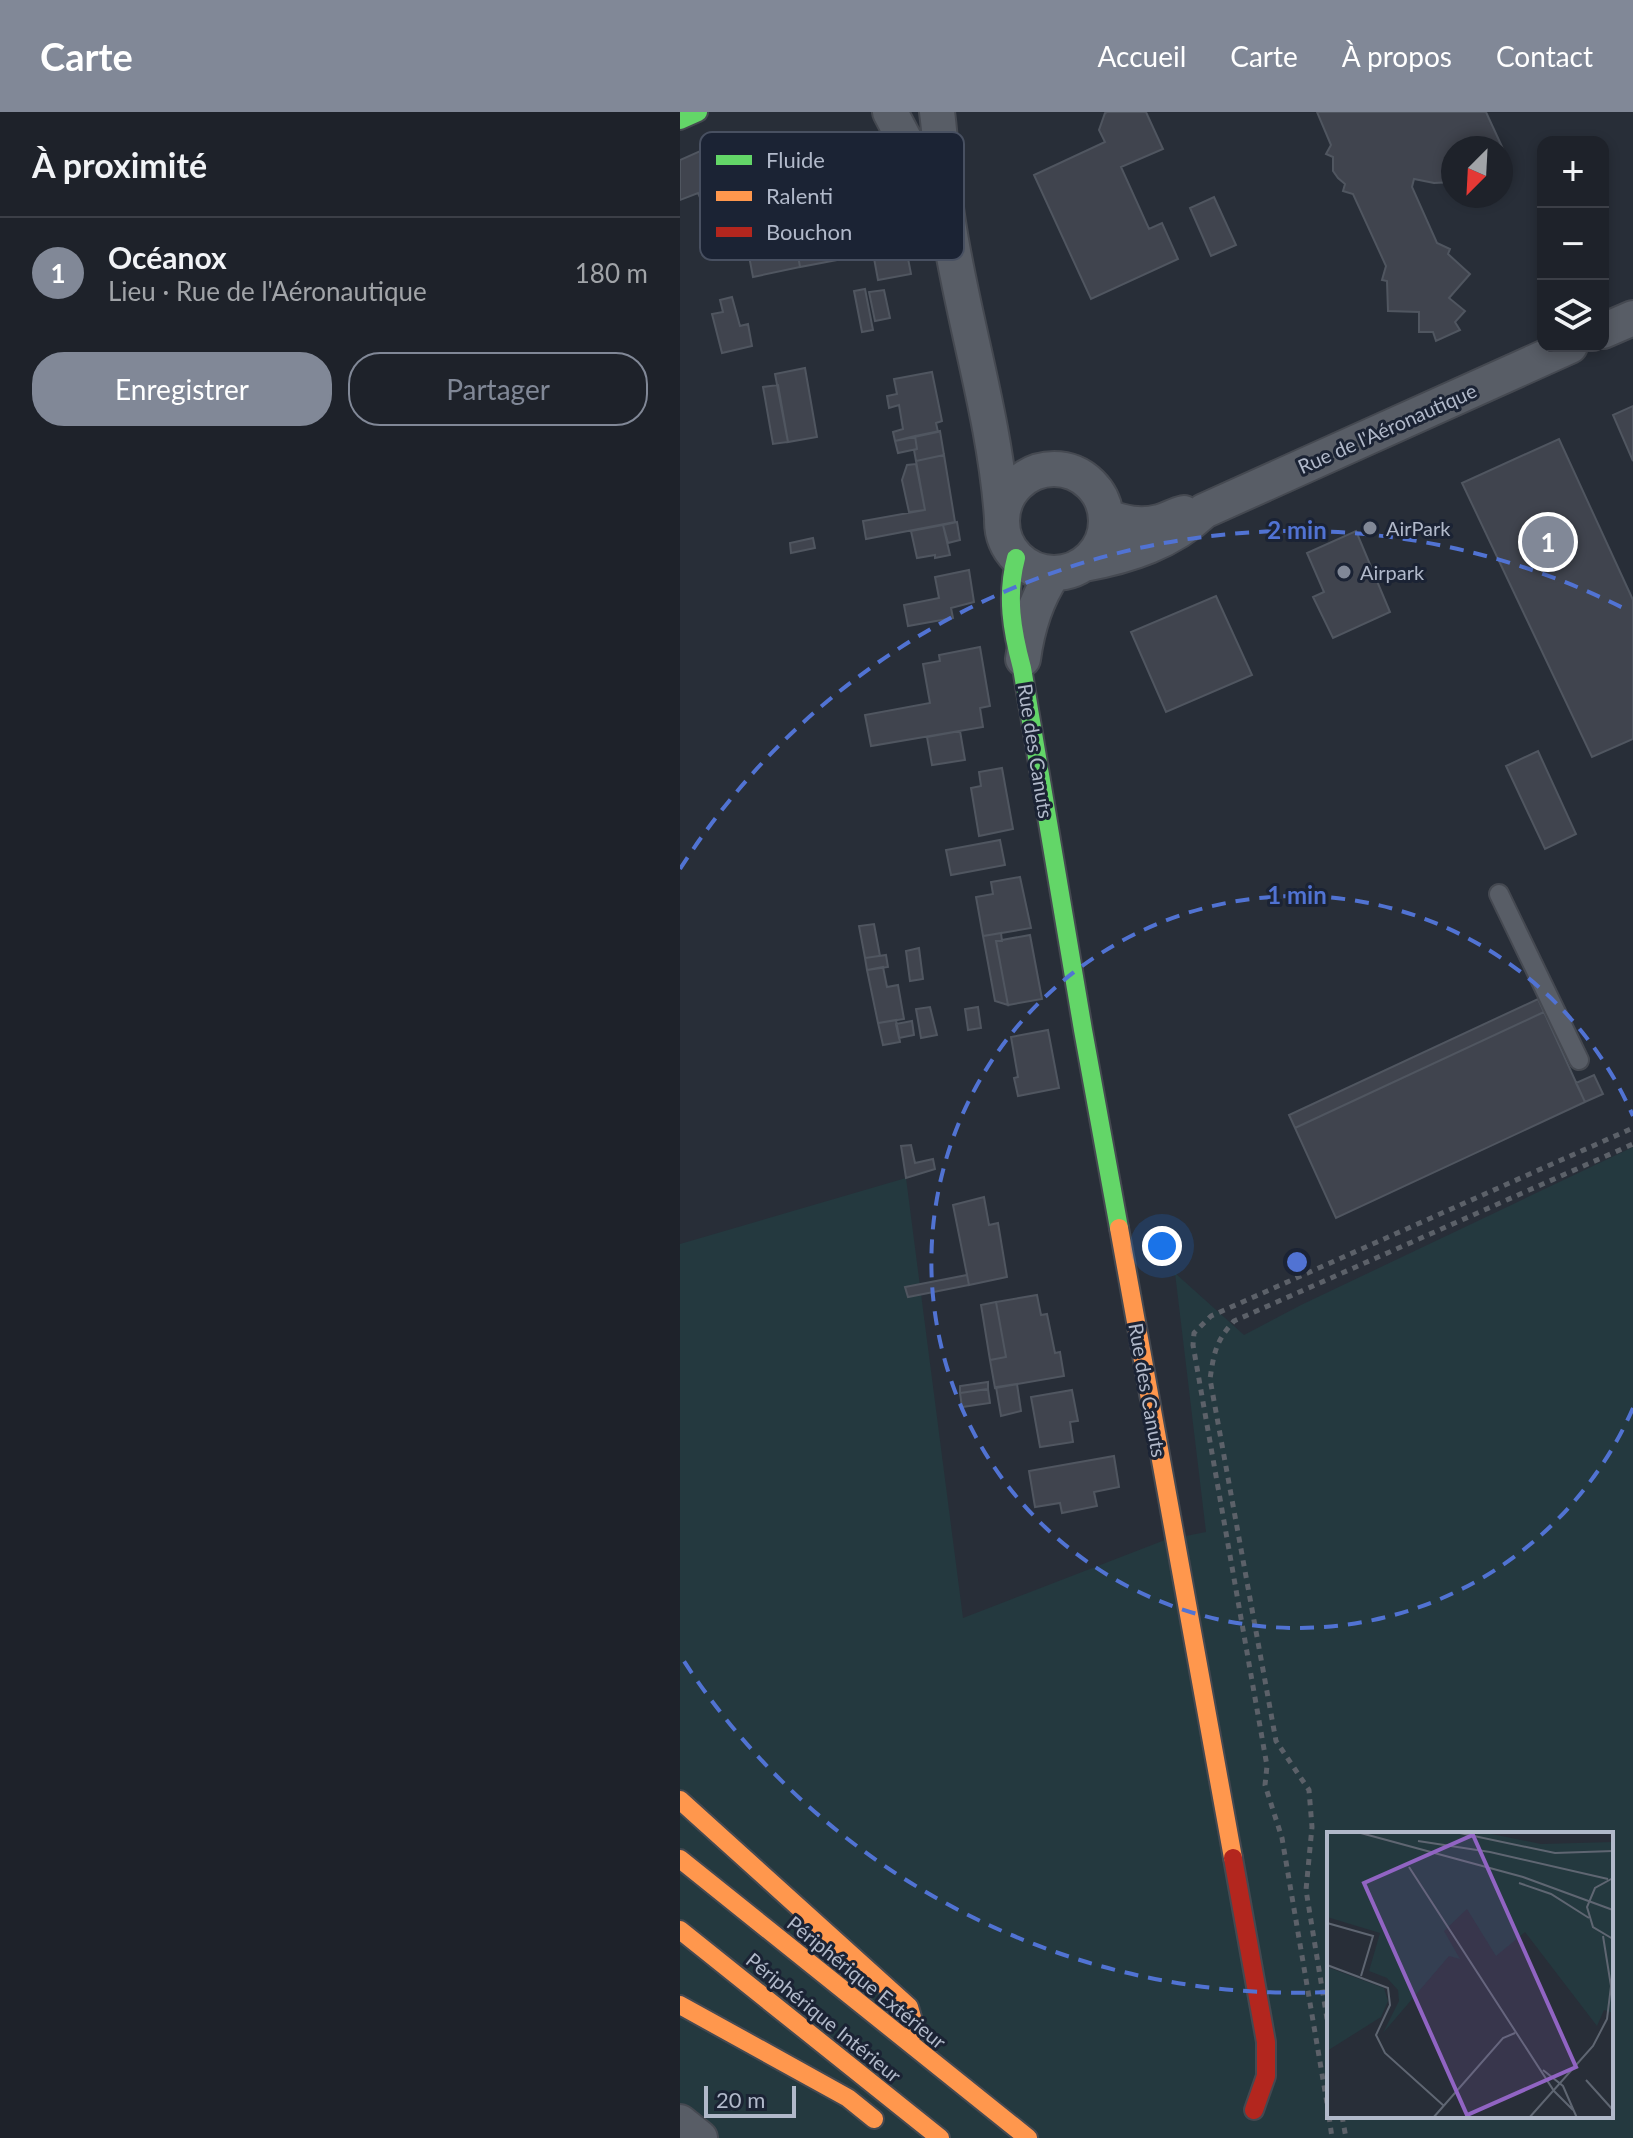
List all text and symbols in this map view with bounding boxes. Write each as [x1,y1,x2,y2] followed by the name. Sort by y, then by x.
[40,33,133,79] text: Carte
[1097,39,1186,73] text: Accueil
[1230,39,1298,73] text: Carte
[1342,39,1452,73] text: À propos
[1496,39,1593,73] text: Contact
[700,132,964,260] legend
[1441,136,1513,208] north arrow
[1537,136,1609,352] map controls
[1537,136,1609,208] button: +
[32,144,207,185] text: À proximité
[766,146,825,173] text: Fluide
[766,182,833,209] text: Ralenti
[1537,208,1609,280] button: −
[766,218,852,245] text: Bouchon
[108,239,227,275] text: Océanox
[50,257,66,289] text: 1
[575,257,648,289] text: 180 m
[108,275,427,307] text: Lieu · Rue de l'Aéronautique
[1537,280,1609,352] button: layers
[32,352,332,426] button: Enregistrer
[348,352,648,426] button: Partager
[1294,378,1480,478] street label: Rue de l'Aéronautique
[1522,512,1574,572] pin: 1
[1267,515,1327,544] text: 2 min
[1386,516,1451,540] place label: AirPark
[1361,519,1379,537] marker: AirPark
[1360,560,1425,584] place label: Airpark
[1335,563,1353,581] marker: Airpark
[1014,682,1058,820] street label: Rue des Canuts
[1267,880,1327,909] text: 1 min
[1142,1226,1182,1266] your location
[1283,1248,1311,1276] centre of rings
[1124,1321,1172,1459] street label: Rue des Canuts
[1327,1832,1613,2118] inset map
[783,1911,952,2054] street label: Périphérique Extérieur
[742,1947,907,2087] street label: Périphérique Intérieur
[704,2082,796,2118] scale bar
[716,2086,765,2113] text: 20 m

